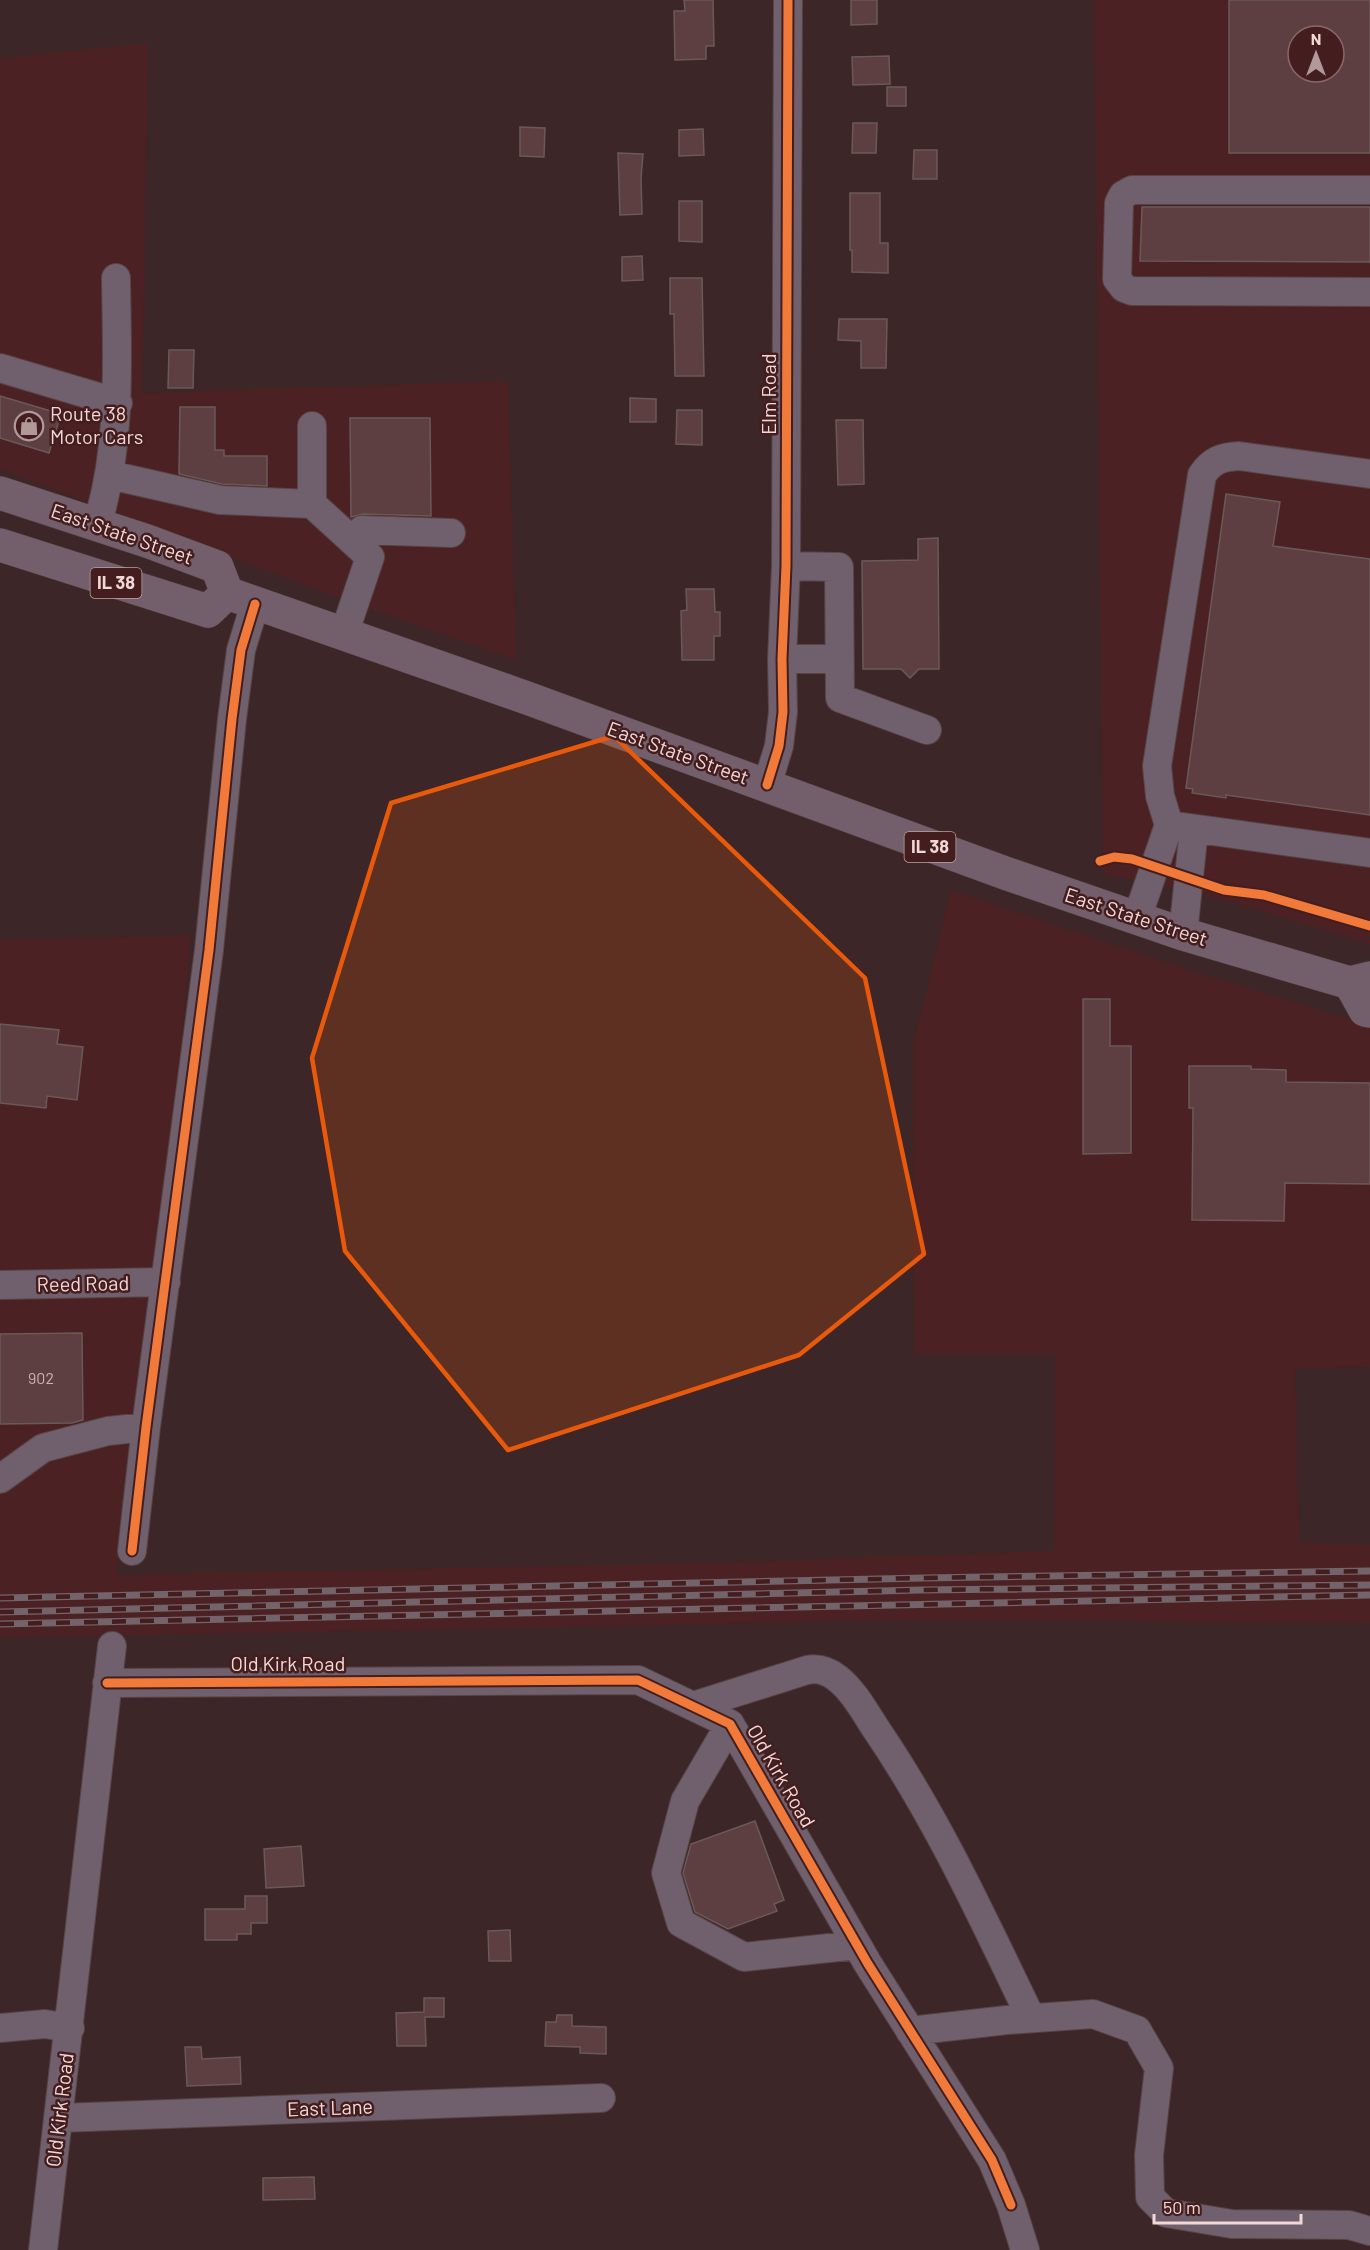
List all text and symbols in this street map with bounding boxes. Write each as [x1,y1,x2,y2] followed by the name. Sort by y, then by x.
[1286,24,1346,84] north arrow
[1311,29,1321,48] text: N
[756,353,780,435] street label: Elm Road
[50,401,143,448] place label: Route 38 Motor Cars
[13,410,45,442] shop icon: Route 38 Motor Cars
[48,498,196,569] street label: East State Street
[90,568,142,598] road number: IL 38
[604,715,752,789] street label: East State Street
[904,832,956,862] road number: IL 38
[1062,882,1211,950] street label: East State Street
[36,1270,130,1296] street label: Reed Road
[28,1368,54,1387] house number: 902
[231,1651,345,1675] street label: Old Kirk Road
[743,1720,821,1831] street label: Old Kirk Road
[40,2051,78,2168] street label: Old Kirk Road
[287,2094,373,2120] street label: East Lane
[1154,2187,1301,2225] scale bar
[1163,2196,1201,2218] text: 50 m

